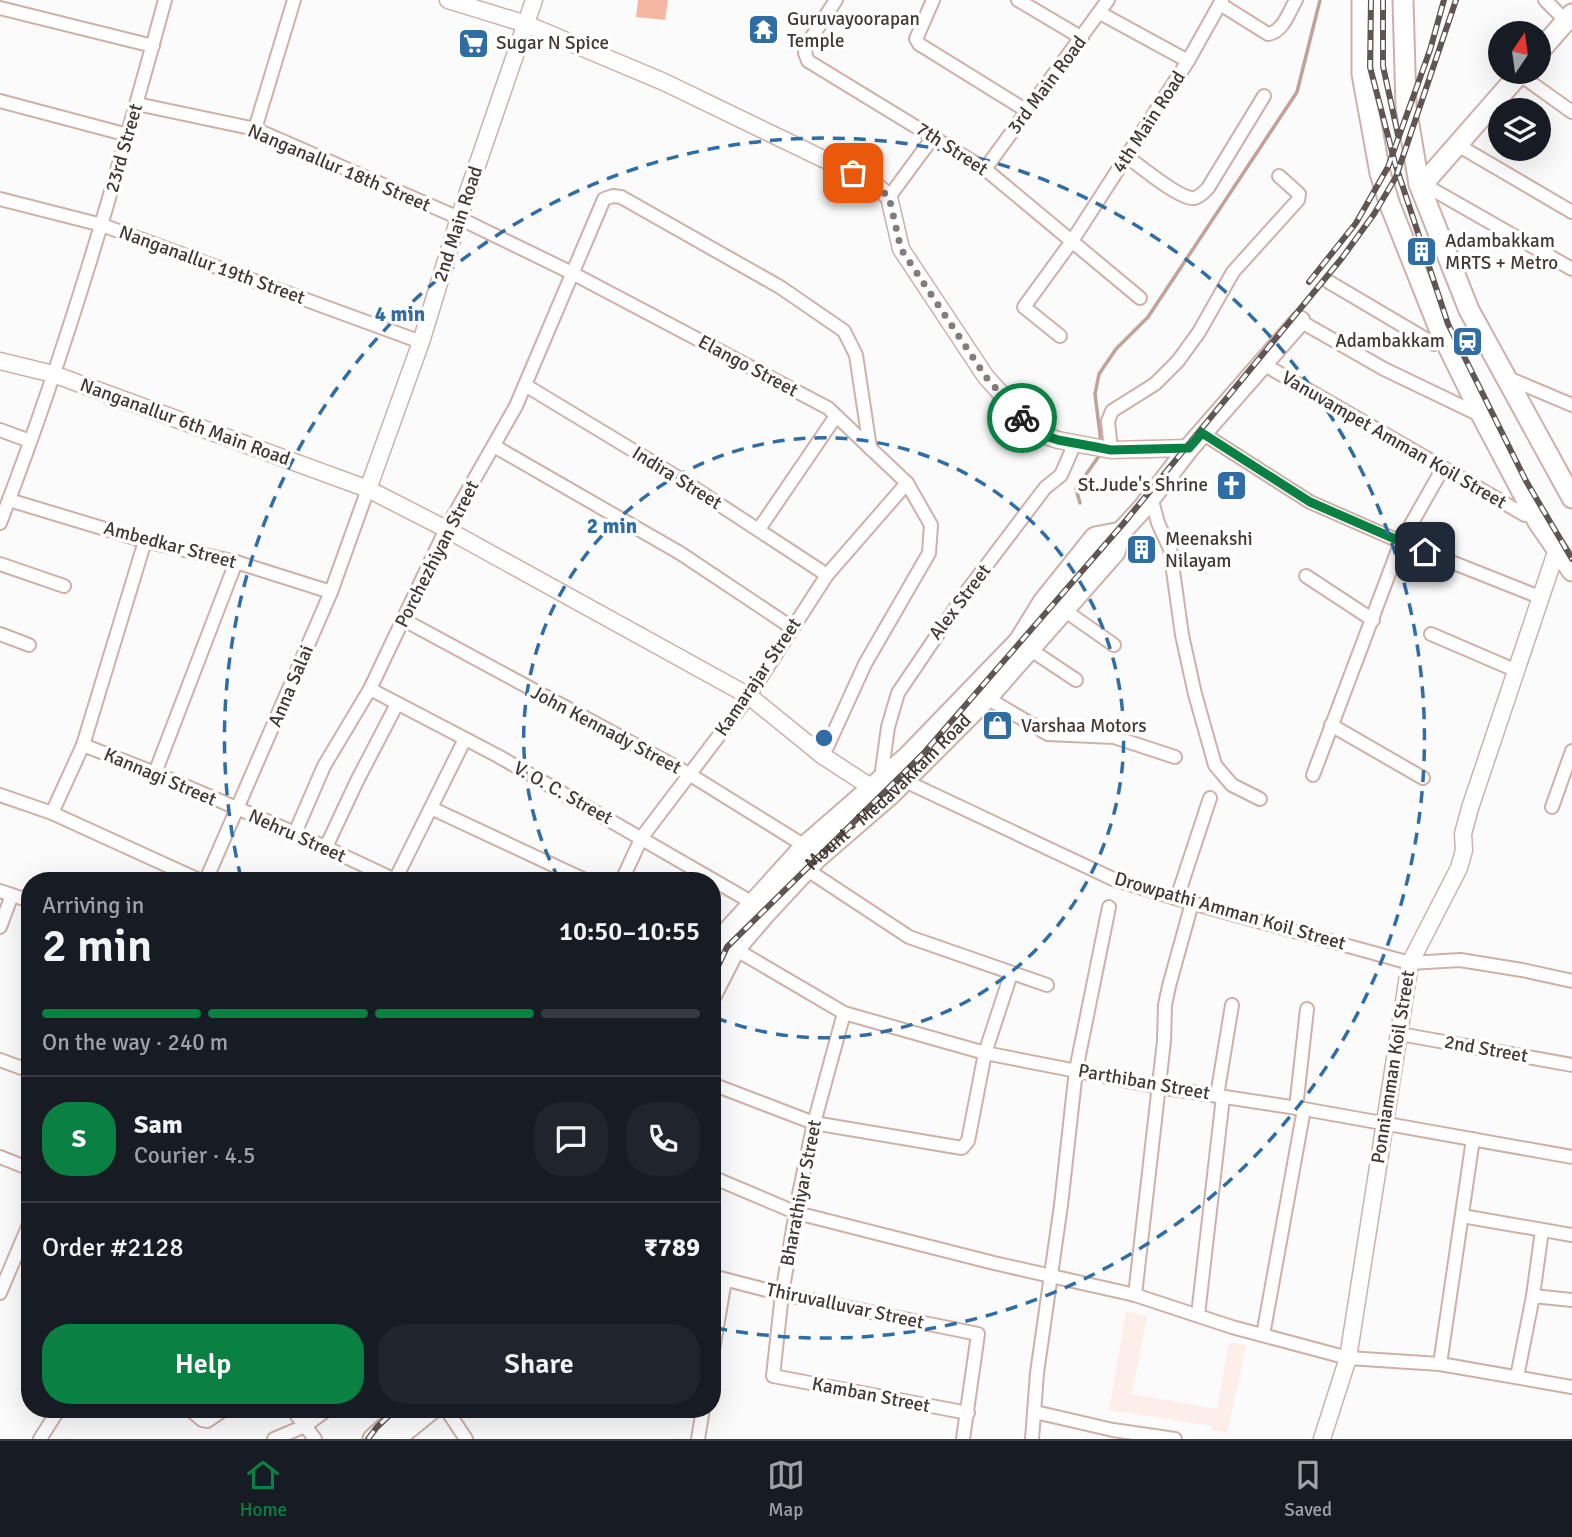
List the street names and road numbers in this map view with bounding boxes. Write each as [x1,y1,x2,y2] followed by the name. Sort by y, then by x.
[1002,31,1092,139] street label: 3rd Main Road
[1107,66,1191,178] street label: 4th Main Road
[100,101,148,195] street label: 23rd Street
[912,117,993,181] street label: 7th Street
[244,119,434,217] street label: Nanganallur 18th Street
[428,163,488,285] street label: 2nd Main Road
[116,220,309,310] street label: Nanganallur 19th Street
[694,330,802,403] street label: Elango Street
[1277,366,1511,514] street label: Vanuvampet Amman Koil Street
[77,373,293,471] street label: Nanganallur 6th Main Road
[628,441,727,515] street label: Indira Street
[390,476,485,631] street label: Porchezhiyan Street
[101,516,239,574] street label: Ambedkar Street
[924,559,997,645] street label: Alex Street
[710,613,807,741] street label: Kamarajar Street
[263,641,319,731] street label: Anna Salai
[527,680,686,780] street label: John Kennady Street
[800,709,976,875] street label: Mount - Medavakkam Road
[100,743,220,812] street label: Kannagi Street
[509,756,617,830] street label: V. O. C. Street
[245,804,350,868] street label: Nehru Street
[1112,866,1349,956] street label: Drowpathi Amman Koil Street
[1366,968,1420,1165] street label: Ponniamman Koil Street
[1442,1030,1530,1068] street label: 2nd Street
[1076,1059,1212,1105] street label: Parthiban Street
[775,1117,827,1268] street label: Bharathiyar Street
[764,1278,926,1334] street label: Thiruvalluvar Street
[810,1372,932,1418] street label: Kamban Street

